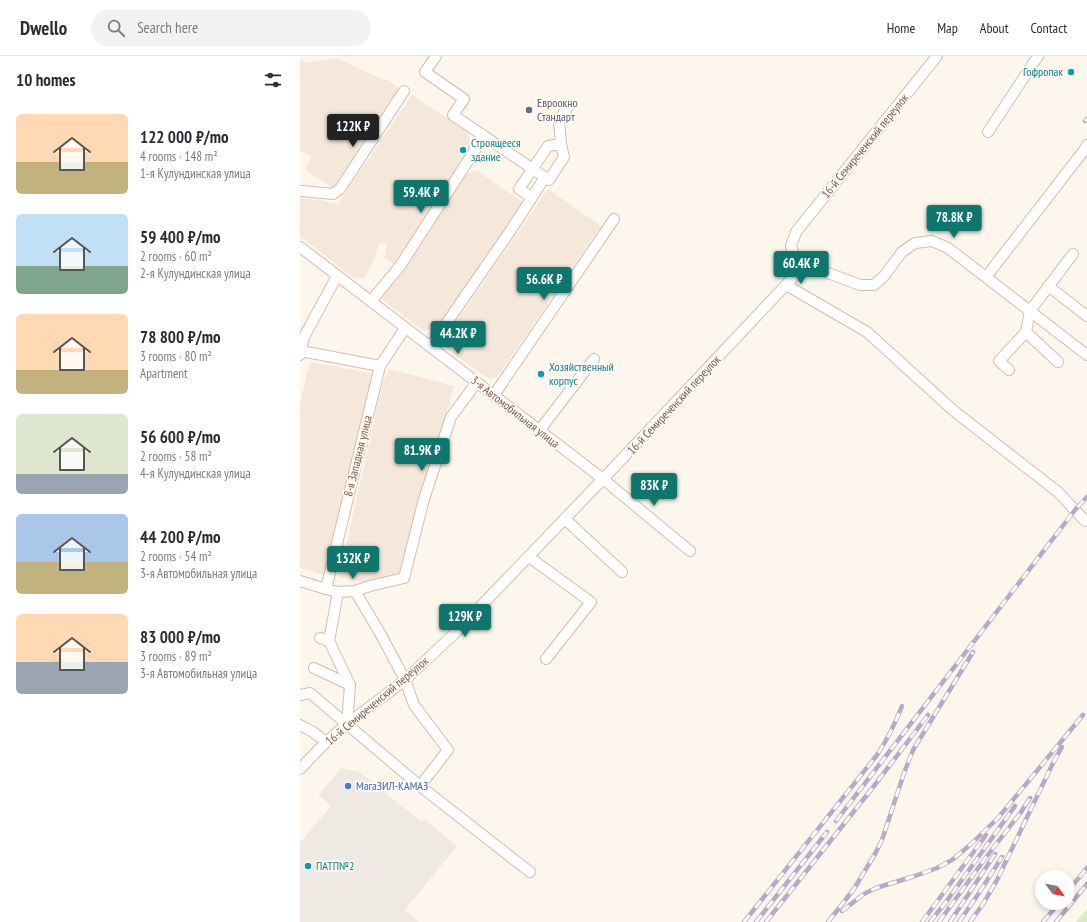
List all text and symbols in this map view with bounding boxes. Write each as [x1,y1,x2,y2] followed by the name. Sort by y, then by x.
[91,10,371,46] search box
[20,16,67,40] text: Dwello
[105,17,127,39] icon: search
[137,18,198,37] text: Search here
[887,19,915,37] text: Home
[937,19,958,37] text: Map
[980,19,1009,37] text: About
[1031,19,1067,37] text: Contact
[1023,64,1063,79] place label: Гофропак
[1066,67,1076,77] marker: Гофропак
[16,69,75,91] text: 10 homes
[262,69,284,91] icon: filters
[818,90,912,201] street label: 16-й Семиреченский переулок
[537,95,578,124] place label: Евроокно Стандарт
[524,105,534,115] marker: Евроокно Стандарт
[320,114,386,148] pin: 122K ₽
[336,118,370,135] text: 122K ₽
[140,126,229,148] text: 122 000 ₽/mo
[48,130,96,178] icon: home
[471,135,521,164] place label: Строящееся здание
[458,145,468,155] marker: Строящееся здание
[140,148,218,165] text: 4 rooms · 148 m²
[140,165,251,182] text: 1-я Кулундинская улица
[384,180,458,214] pin: 59.4K ₽
[403,184,439,201] text: 59.4K ₽
[917,205,991,239] pin: 78.8K ₽
[936,209,972,226] text: 78.8K ₽
[140,226,221,248] text: 59 400 ₽/mo
[48,230,96,278] icon: home
[140,248,212,265] text: 2 rooms · 60 m²
[764,251,838,285] pin: 60.4K ₽
[783,255,819,272] text: 60.4K ₽
[140,265,251,282] text: 2-я Кулундинская улица
[507,267,581,301] pin: 56.6K ₽
[526,271,562,288] text: 56.6K ₽
[421,321,495,355] pin: 44.2K ₽
[440,325,476,342] text: 44.2K ₽
[140,326,221,348] text: 78 800 ₽/mo
[48,330,96,378] icon: home
[140,348,212,365] text: 3 rooms · 80 m²
[624,352,724,457] street label: 16-й Семиреченский переулок
[549,359,614,388] place label: Хозяйственный корпус
[140,365,188,382] text: Apartment
[536,369,546,379] marker: Хозяйственный корпус
[468,372,563,451] street label: 3-я Автомобильная улица
[340,414,375,498] street label: 8-я Западная улица
[140,426,221,448] text: 56 600 ₽/mo
[48,430,96,478] icon: home
[385,438,459,472] pin: 81.9K ₽
[404,442,440,459] text: 81.9K ₽
[140,448,212,465] text: 2 rooms · 58 m²
[140,465,251,482] text: 4-я Кулундинская улица
[626,473,682,507] pin: 83K ₽
[640,477,668,494] text: 83K ₽
[140,526,221,548] text: 44 200 ₽/mo
[48,530,96,578] icon: home
[320,546,386,580] pin: 132K ₽
[140,548,212,565] text: 2 rooms · 54 m²
[336,550,370,567] text: 132K ₽
[140,565,257,582] text: 3-я Автомобильная улица
[432,604,498,638] pin: 129K ₽
[448,608,482,625] text: 129K ₽
[140,626,221,648] text: 83 000 ₽/mo
[48,630,96,678] icon: home
[140,648,212,665] text: 3 rooms · 89 m²
[322,653,432,748] street label: 16-й Семиреченский переулок
[140,665,257,682] text: 3-я Автомобильная улица
[356,778,428,793] place label: МагаЗИЛ-КАМАЗ
[343,781,353,791] marker: МагаЗИЛ-КАМАЗ
[316,858,354,873] place label: ПАТП№2
[303,861,313,871] marker: ПАТП№2
[1035,870,1075,910] north arrow
[1035,870,1075,910] map controls

